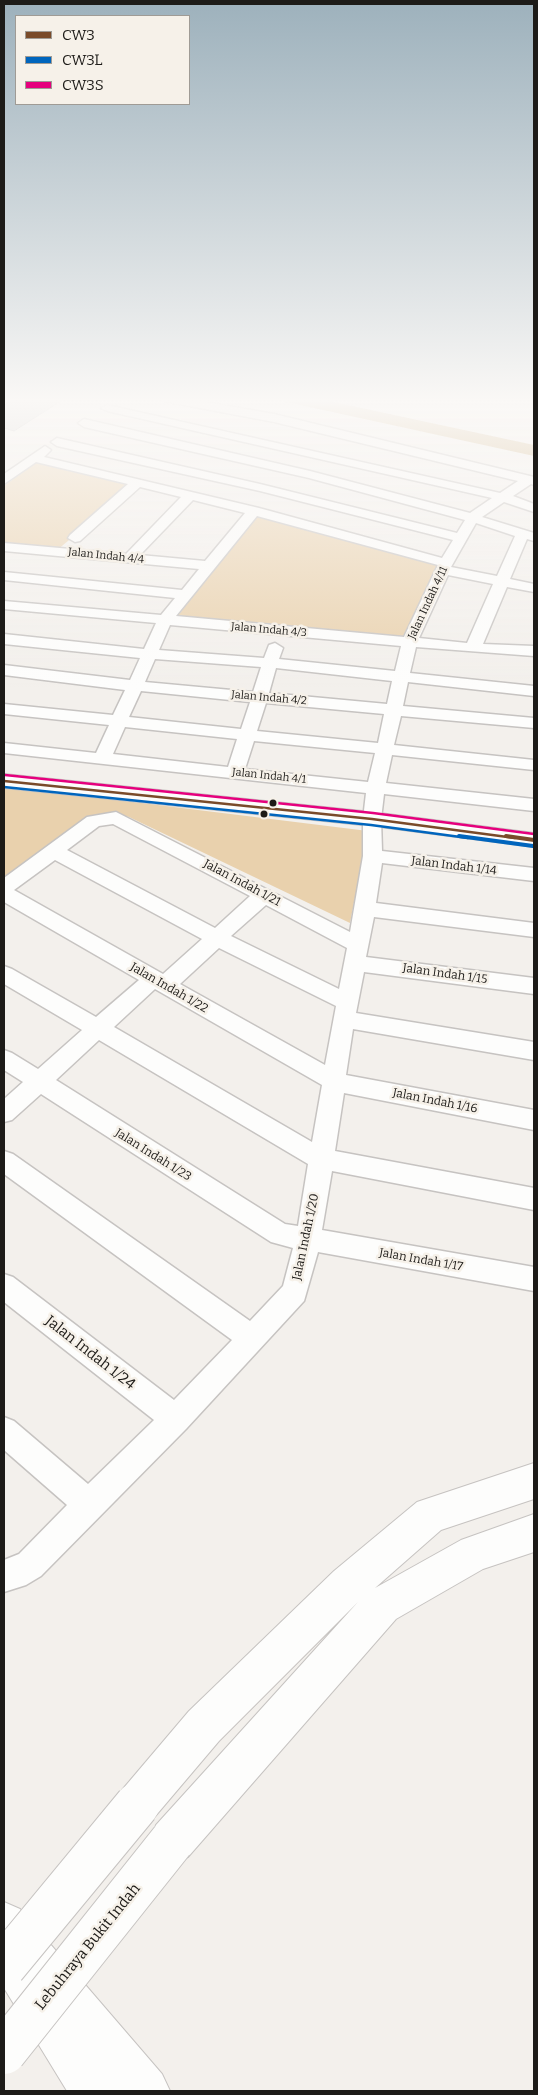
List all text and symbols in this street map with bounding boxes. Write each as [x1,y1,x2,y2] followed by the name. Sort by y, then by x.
[15,15,190,105] legend
[62,26,95,44] text: CW3
[62,51,103,69] text: CW3L
[62,76,104,94] text: CW3S
[67,545,145,567] street label: Jalan Indah 4/4
[405,565,451,641] street label: Jalan Indah 4/11
[231,620,307,640] street label: Jalan Indah 4/3
[231,688,307,708] street label: Jalan Indah 4/2
[231,766,307,786] street label: Jalan Indah 4/1
[268,798,278,808] unlabelled marker
[259,809,269,819] unlabelled marker
[410,854,498,878] street label: Jalan Indah 1/14
[201,857,283,909] street label: Jalan Indah 1/21
[128,960,210,1016] street label: Jalan Indah 1/22
[402,961,488,987] street label: Jalan Indah 1/15
[391,1086,479,1116] street label: Jalan Indah 1/16
[112,1126,194,1184] street label: Jalan Indah 1/23
[290,1192,322,1282] street label: Jalan Indah 1/20
[378,1246,464,1274] street label: Jalan Indah 1/17
[41,1312,139,1394] street label: Jalan Indah 1/24
[32,1880,144,2014] street label: Lebuhraya Bukit Indah

